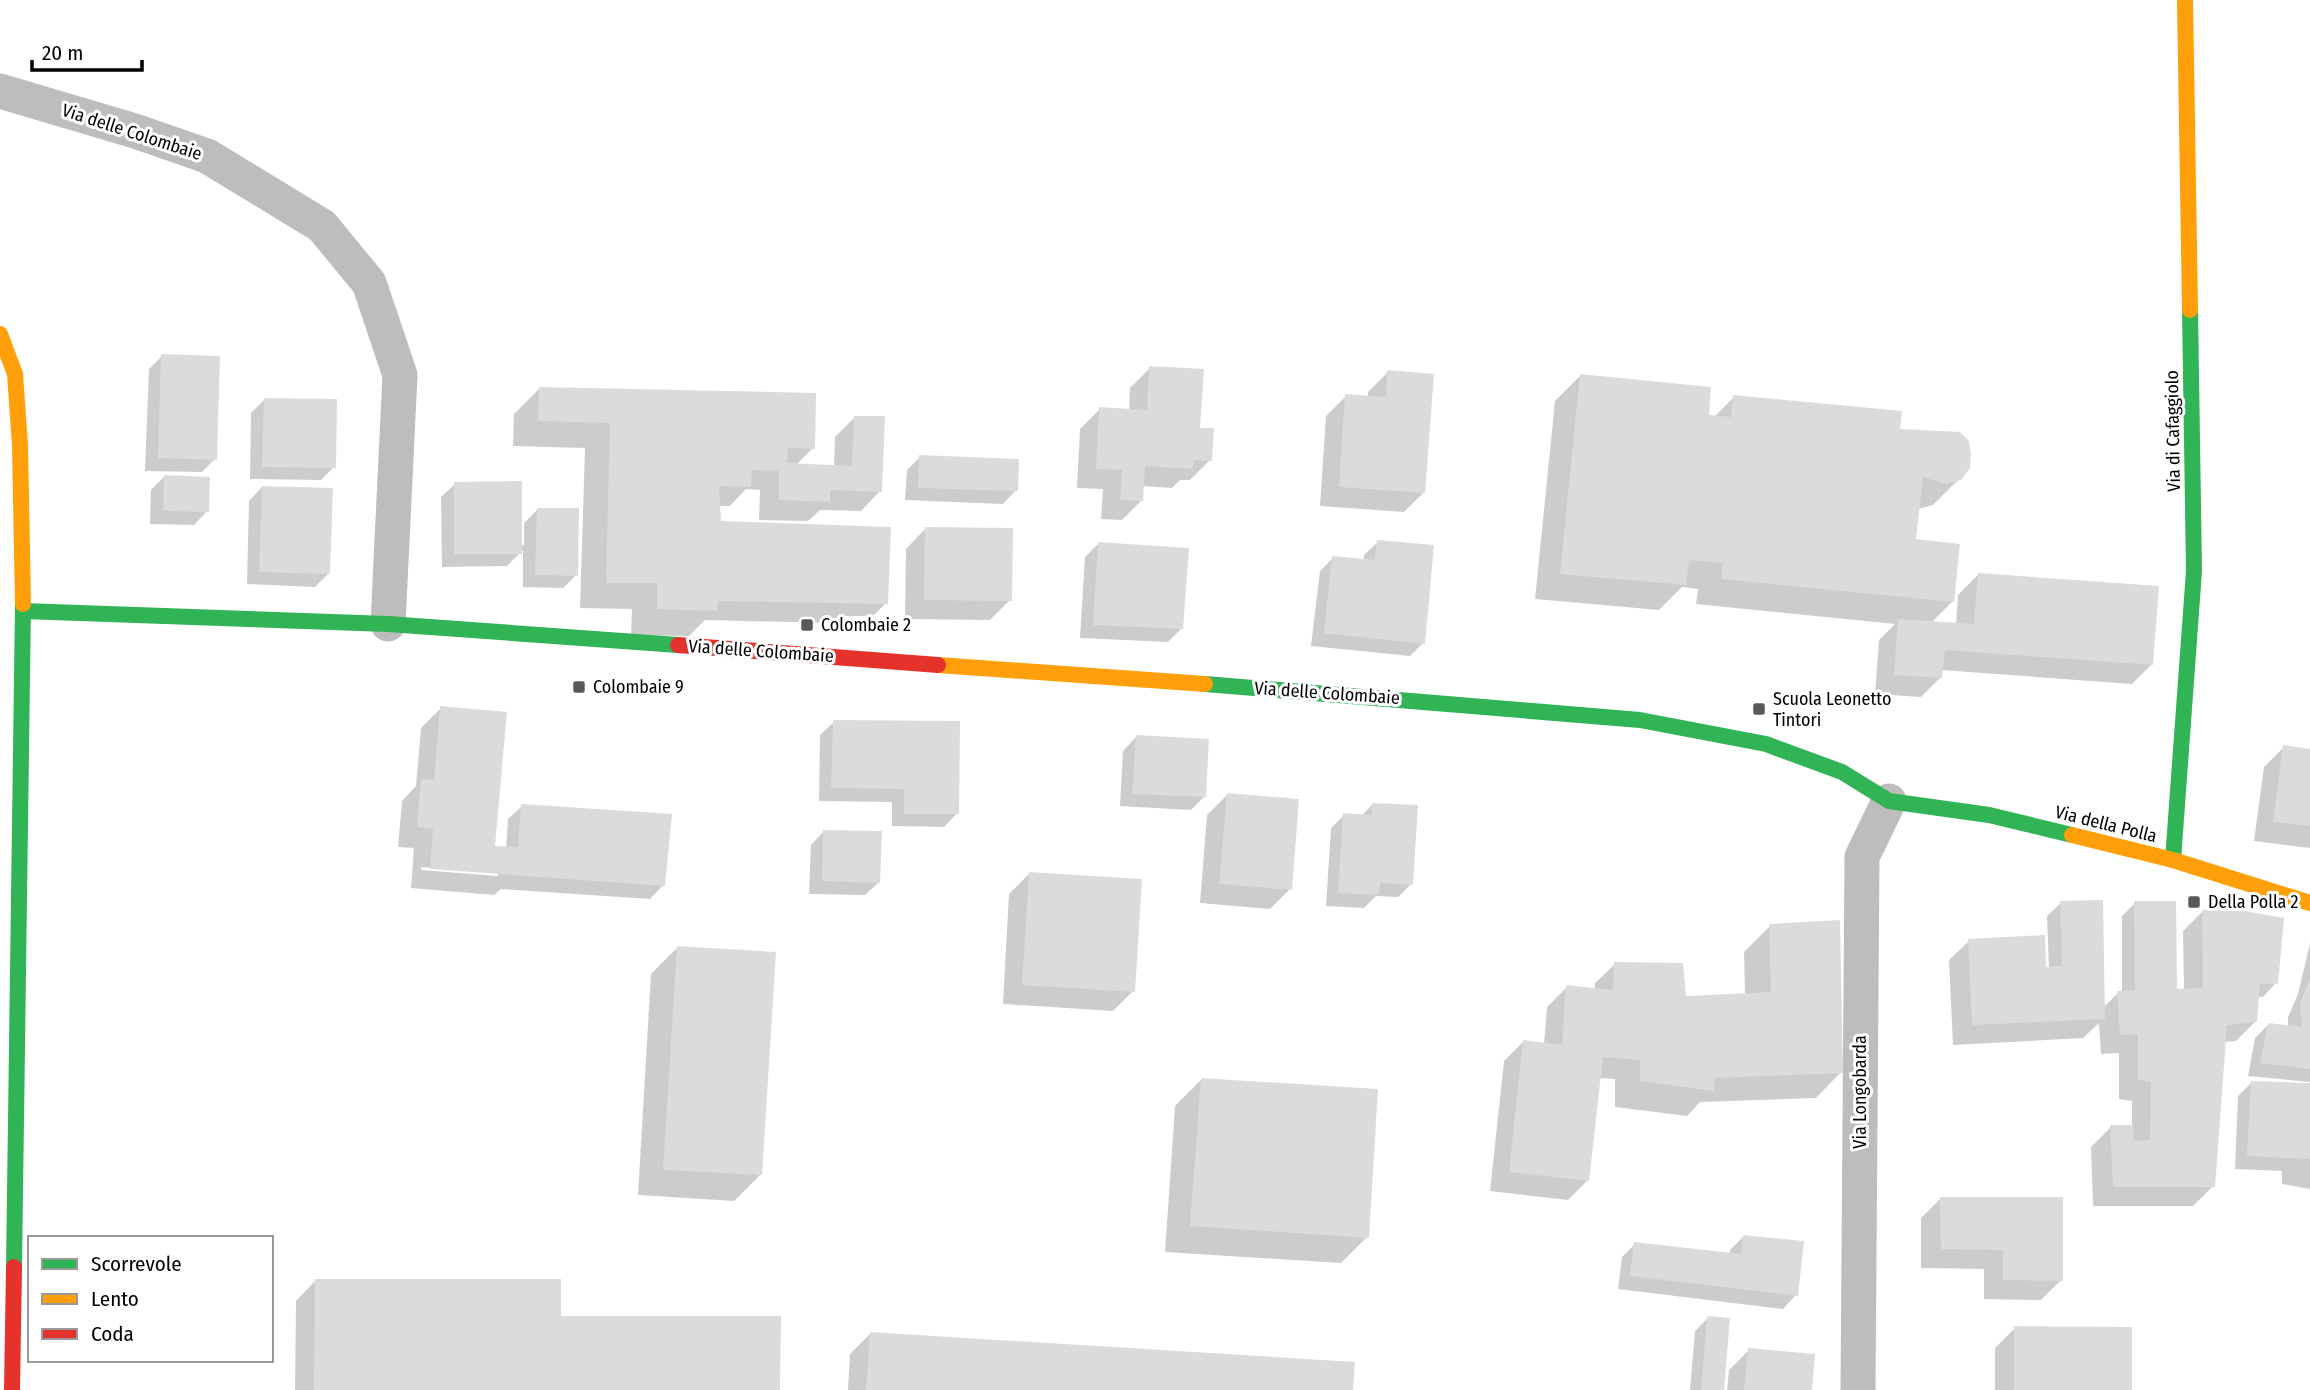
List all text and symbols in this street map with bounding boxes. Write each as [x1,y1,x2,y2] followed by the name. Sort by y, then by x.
[32,28,142,72] scale bar
[42,40,83,66] text: 20 m
[59,99,205,165] street label: Via delle Colombaie
[2161,370,2185,492] street label: Via di Cafaggiolo
[821,614,911,636] place label: Colombaie 2
[799,617,815,633] marker: Colombaie 2
[688,635,835,667] street label: Via delle Colombaie
[593,676,684,698] place label: Colombaie 9
[1254,677,1401,709] street label: Via delle Colombaie
[571,679,587,695] marker: Colombaie 9
[1773,688,1891,731] place label: Scuola Leonetto Tintori
[1751,701,1767,717] marker: Scuola Leonetto Tintori
[2053,801,2159,847] street label: Via della Polla
[2208,891,2299,913] place label: Della Polla 2
[2186,894,2202,910] marker: Della Polla 2
[1849,1035,1871,1149] street label: Via Longobarda
[28,1236,273,1362] legend
[91,1251,182,1277] text: Scorrevole
[91,1286,139,1312] text: Lento
[91,1321,134,1347] text: Coda

